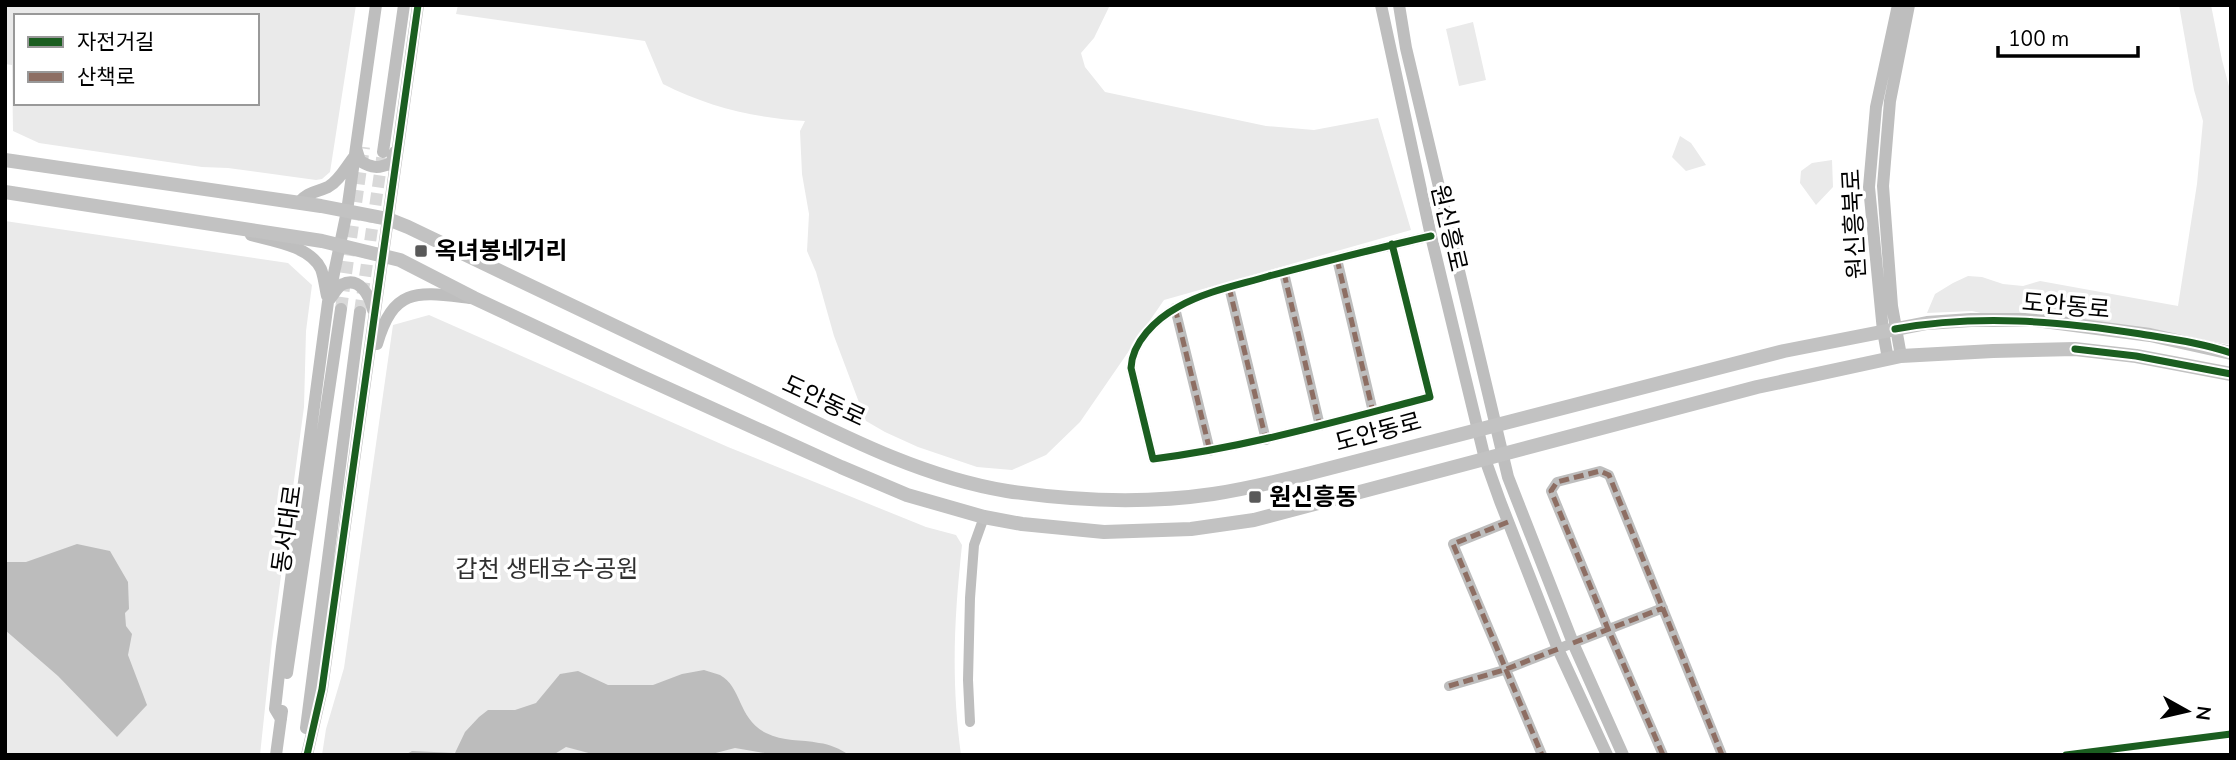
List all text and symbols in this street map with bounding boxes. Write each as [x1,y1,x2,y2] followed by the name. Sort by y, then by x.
[14,14,259,105] legend
[1998,14,2138,58] scale bar
[2008,25,2069,53] text: 100 m
[77,28,154,56] text: 자전거길
[77,63,135,91] text: 산책로
[1835,168,1873,280] street label: 원신흥북로
[1423,181,1475,275] street label: 원신흥로
[435,235,567,267] place label: 옥녀봉네거리
[413,243,429,259] marker: 옥녀봉네거리
[2021,286,2111,326] street label: 도안동로
[777,368,871,434] street label: 도안동로
[1331,405,1425,459] street label: 도안동로
[1269,481,1357,513] place label: 원신흥동
[265,483,309,575] street label: 동서대로
[1247,489,1263,505] marker: 원신흥동
[456,553,638,585] park label: 갑천 생태호수공원
[2152,676,2222,746] north arrow
[2189,704,2217,722] text: N

